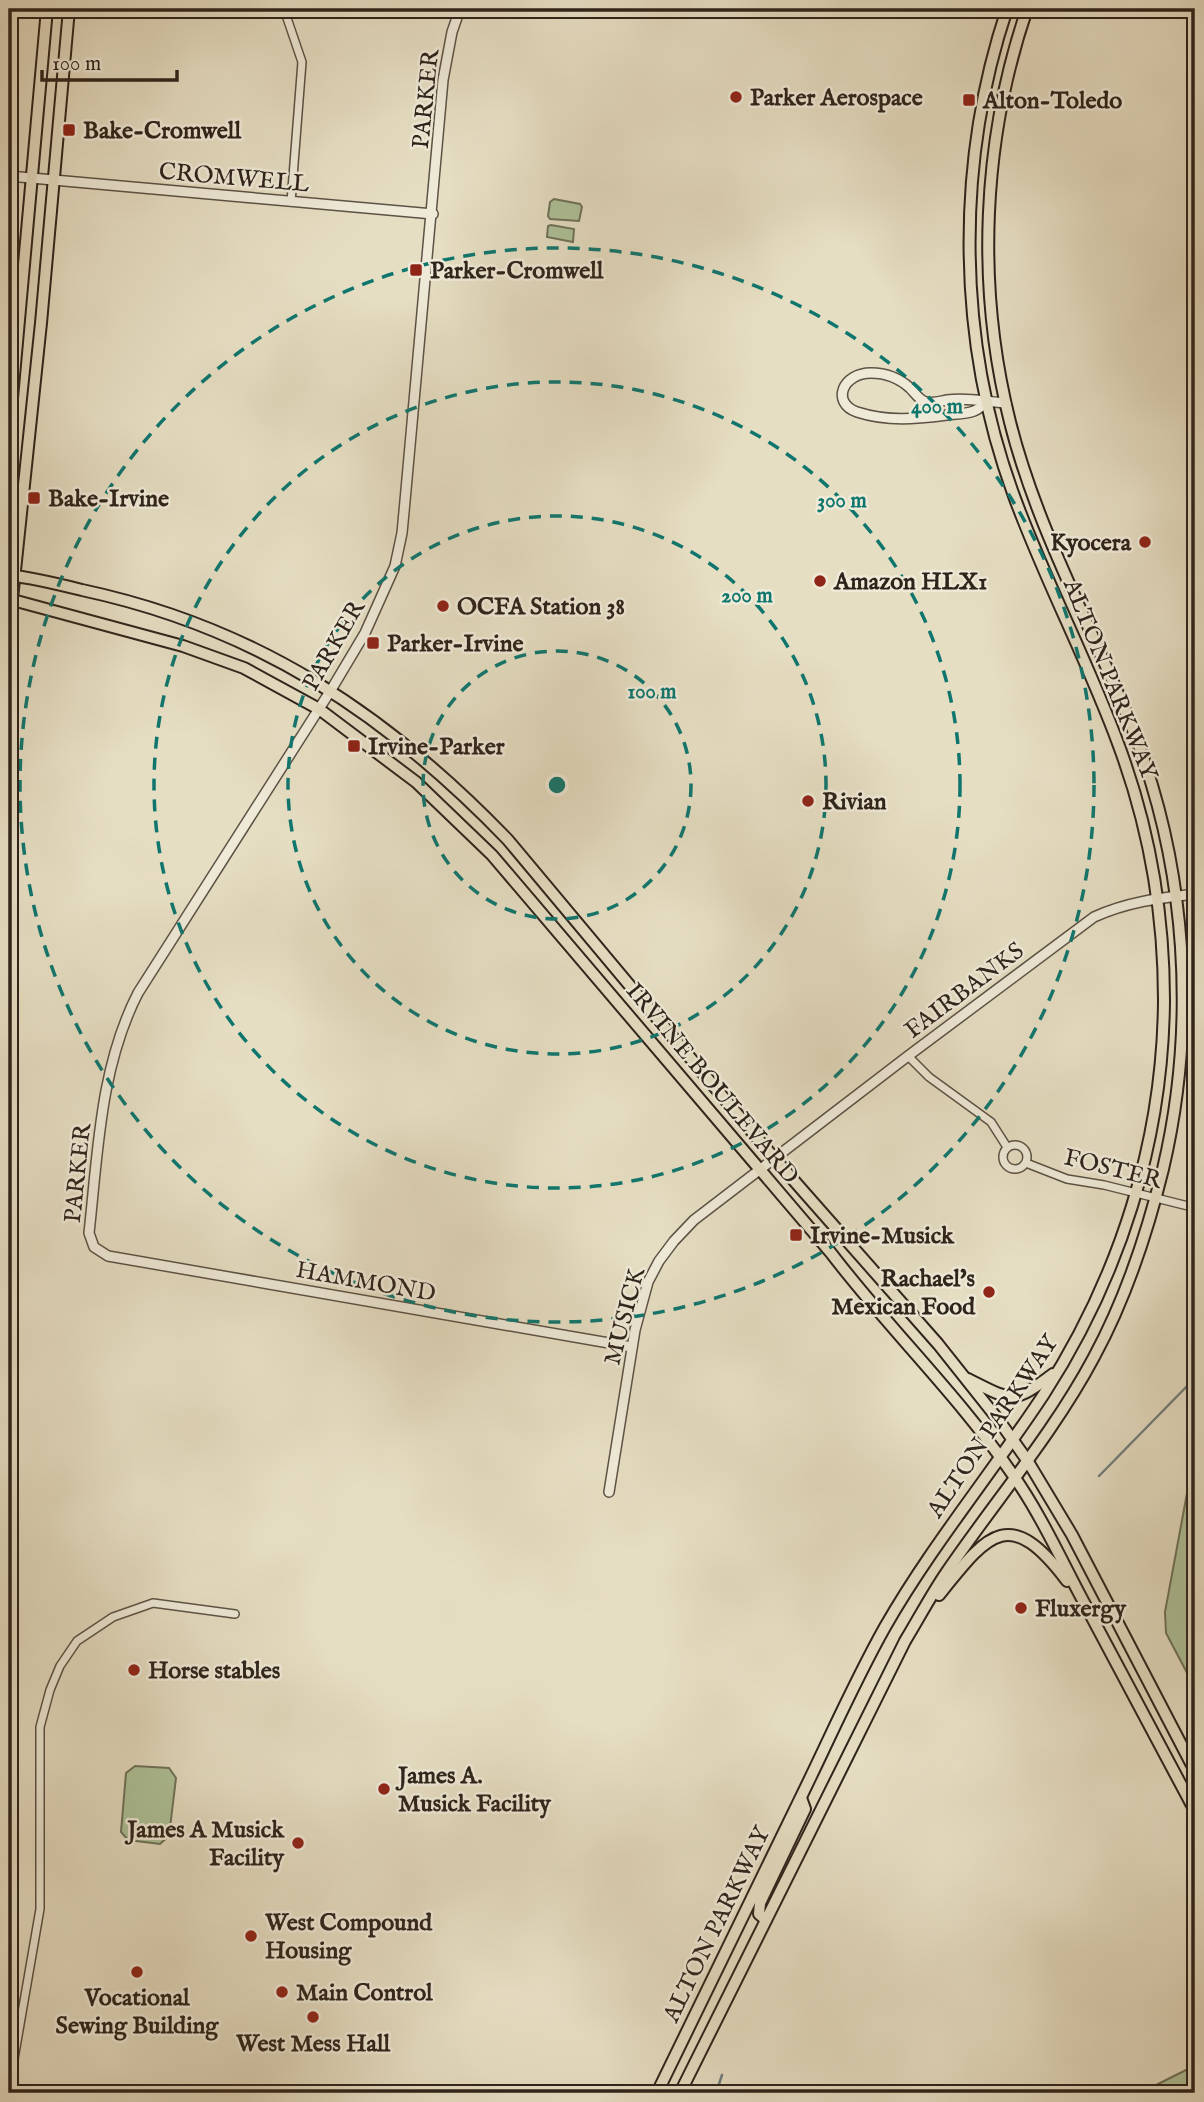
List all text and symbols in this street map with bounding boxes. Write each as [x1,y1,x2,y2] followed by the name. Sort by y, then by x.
[42,38,177,82] scale bar
[406,47,447,150] street label: PARKER
[52,51,101,78] text: 100 m
[750,83,923,114] place label: Parker Aerospace
[982,86,1122,117] place label: Alton-Toledo
[728,89,744,105] marker: Parker Aerospace
[961,92,977,108] marker: Alton-Toledo
[83,116,241,147] place label: Bake-Cromwell
[61,122,77,138] marker: Bake-Cromwell
[157,156,311,201] street label: CROMWELL
[430,256,604,287] place label: Parker-Cromwell
[408,262,424,278] marker: Parker-Cromwell
[911,394,964,421] text: 400 m
[48,484,169,515] place label: Bake-Irvine
[817,488,867,515] text: 300 m
[26,490,42,506] marker: Bake-Irvine
[1050,528,1132,559] place label: Kyocera
[1137,534,1153,550] marker: Kyocera
[833,567,987,598] place label: Amazon HLX1
[812,573,828,589] marker: Amazon HLX1
[1055,574,1165,786] street label: ALTON PARKWAY
[721,583,773,610] text: 200 m
[457,592,625,623] place label: OCFA Station 38
[296,594,373,697] street label: PARKER
[435,598,451,614] marker: OCFA Station 38
[387,629,524,660] place label: Parker-Irvine
[365,635,381,651] marker: Parker-Irvine
[627,679,677,706] text: 100 m
[368,732,505,763] place label: Irvine-Parker
[346,738,362,754] marker: Irvine-Parker
[545,773,569,797] centre of rings
[822,787,887,818] place label: Rivian
[800,793,816,809] marker: Rivian
[899,936,1031,1046] street label: FAIRBANKS
[618,977,805,1191] street label: IRVINE BOULEVARD
[58,1121,99,1224] street label: PARKER
[1061,1142,1166,1197] street label: FOSTER
[810,1221,955,1252] place label: Irvine-Musick
[788,1227,804,1243] marker: Irvine-Musick
[293,1255,438,1310] street label: HAMMOND
[598,1264,653,1368] street label: MUSICK
[831,1264,976,1323] place label: Rachael's Mexican Food
[981,1284,997,1300] marker: Rachael's Mexican Food
[920,1328,1067,1525] street label: ALTON PARKWAY
[1035,1594,1127,1625] place label: Fluxergy
[1013,1600,1029,1616] marker: Fluxergy
[148,1656,281,1687] place label: Horse stables
[126,1662,142,1678] marker: Horse stables
[395,1761,552,1820] place label: James A. Musick Facility
[376,1781,392,1797] marker: James A. Musick Facility
[124,1815,285,1874] place label: James A Musick Facility
[656,1820,779,2029] street label: ALTON PARKWAY
[290,1835,306,1851] marker: James A Musick Facility
[264,1908,433,1967] place label: West Compound Housing
[243,1928,259,1944] marker: West Compound Housing
[129,1964,145,1980] marker: Vocational Sewing Building
[296,1978,433,2009] place label: Main Control
[56,1983,219,2042] place label: Vocational Sewing Building
[274,1984,290,2000] marker: Main Control
[305,2009,321,2025] marker: West Mess Hall
[235,2029,391,2060] place label: West Mess Hall

